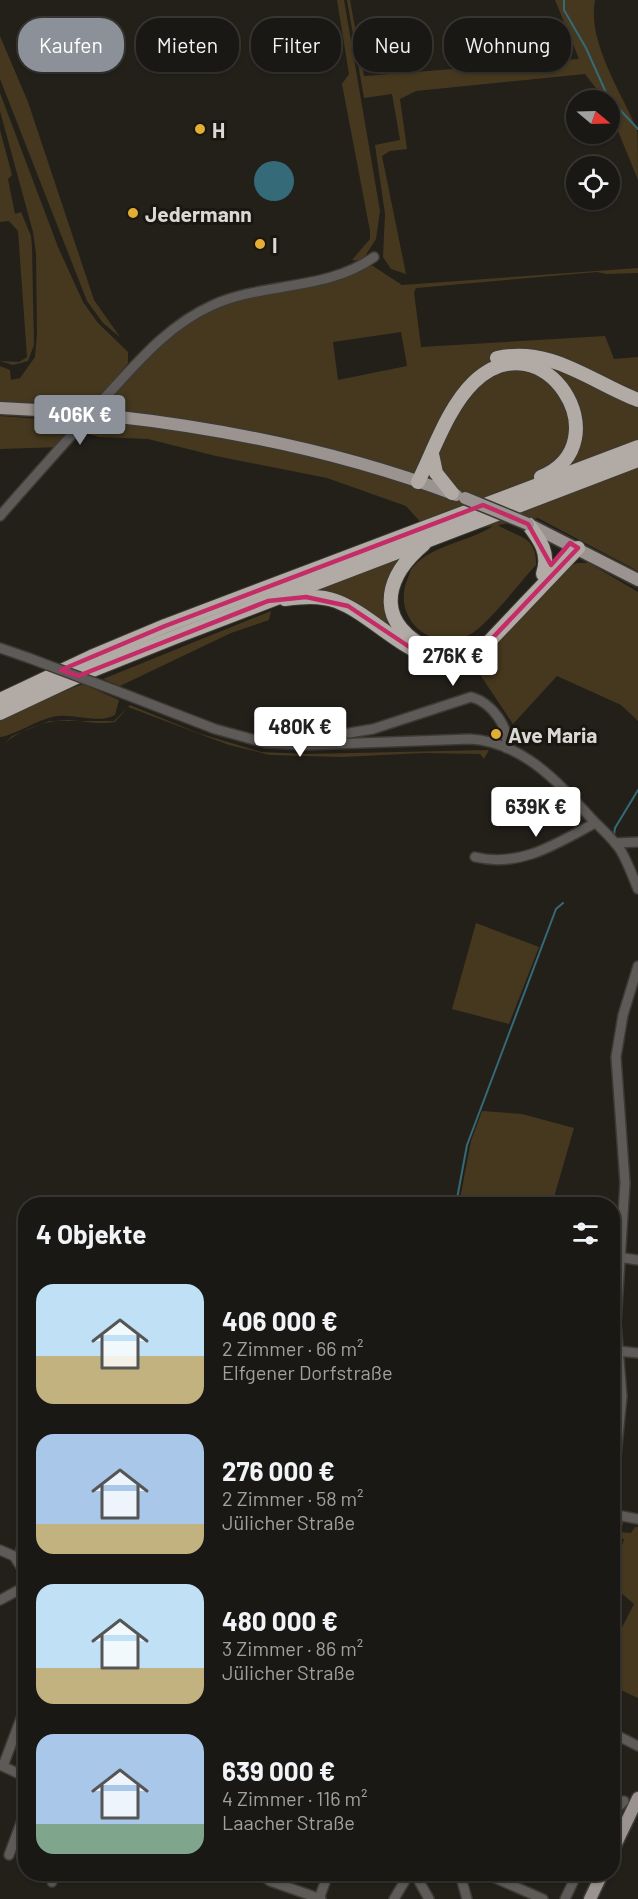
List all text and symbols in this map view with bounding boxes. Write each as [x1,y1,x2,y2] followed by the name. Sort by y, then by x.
[18,18,124,72] chip: Kaufen
[136,18,239,72] chip: Mieten
[251,18,341,72] chip: Filter
[353,18,432,72] chip: Neu
[444,18,571,72] chip: Wohnung
[566,90,620,144] north arrow
[566,90,620,210] map controls
[212,117,225,142] place label: H
[193,122,207,136] marker: H
[566,156,620,210] button: locate
[145,201,252,226] place label: Jedermann
[126,206,140,220] marker: Jedermann
[272,232,278,257] place label: I
[253,237,267,251] marker: I
[31,395,129,446] pin: 406K €
[48,402,112,426] text: 406K €
[404,636,502,687] pin: 276K €
[422,643,484,667] text: 276K €
[251,707,349,758] pin: 480K €
[268,714,332,738] text: 480K €
[508,722,597,747] place label: Ave Maria
[489,727,503,741] marker: Ave Maria
[487,787,585,838] pin: 639K €
[505,794,567,818] text: 639K €
[569,1217,602,1250] icon: filters
[36,1218,146,1249] text: 4 Objekte
[222,1305,338,1336] text: 406 000 €
[84,1308,156,1380] icon: home
[222,1336,364,1360] text: 2 Zimmer · 66 m²
[222,1360,393,1384] text: Elfgener Dorfstraße
[222,1455,335,1486] text: 276 000 €
[84,1458,156,1530] icon: home
[222,1486,364,1510] text: 2 Zimmer · 58 m²
[222,1510,355,1534] text: Jülicher Straße
[222,1605,338,1636] text: 480 000 €
[84,1608,156,1680] icon: home
[222,1636,363,1660] text: 3 Zimmer · 86 m²
[222,1660,355,1684] text: Jülicher Straße
[222,1755,335,1786] text: 639 000 €
[84,1758,156,1830] icon: home
[222,1786,368,1810] text: 4 Zimmer · 116 m²
[222,1810,355,1834] text: Laacher Straße

